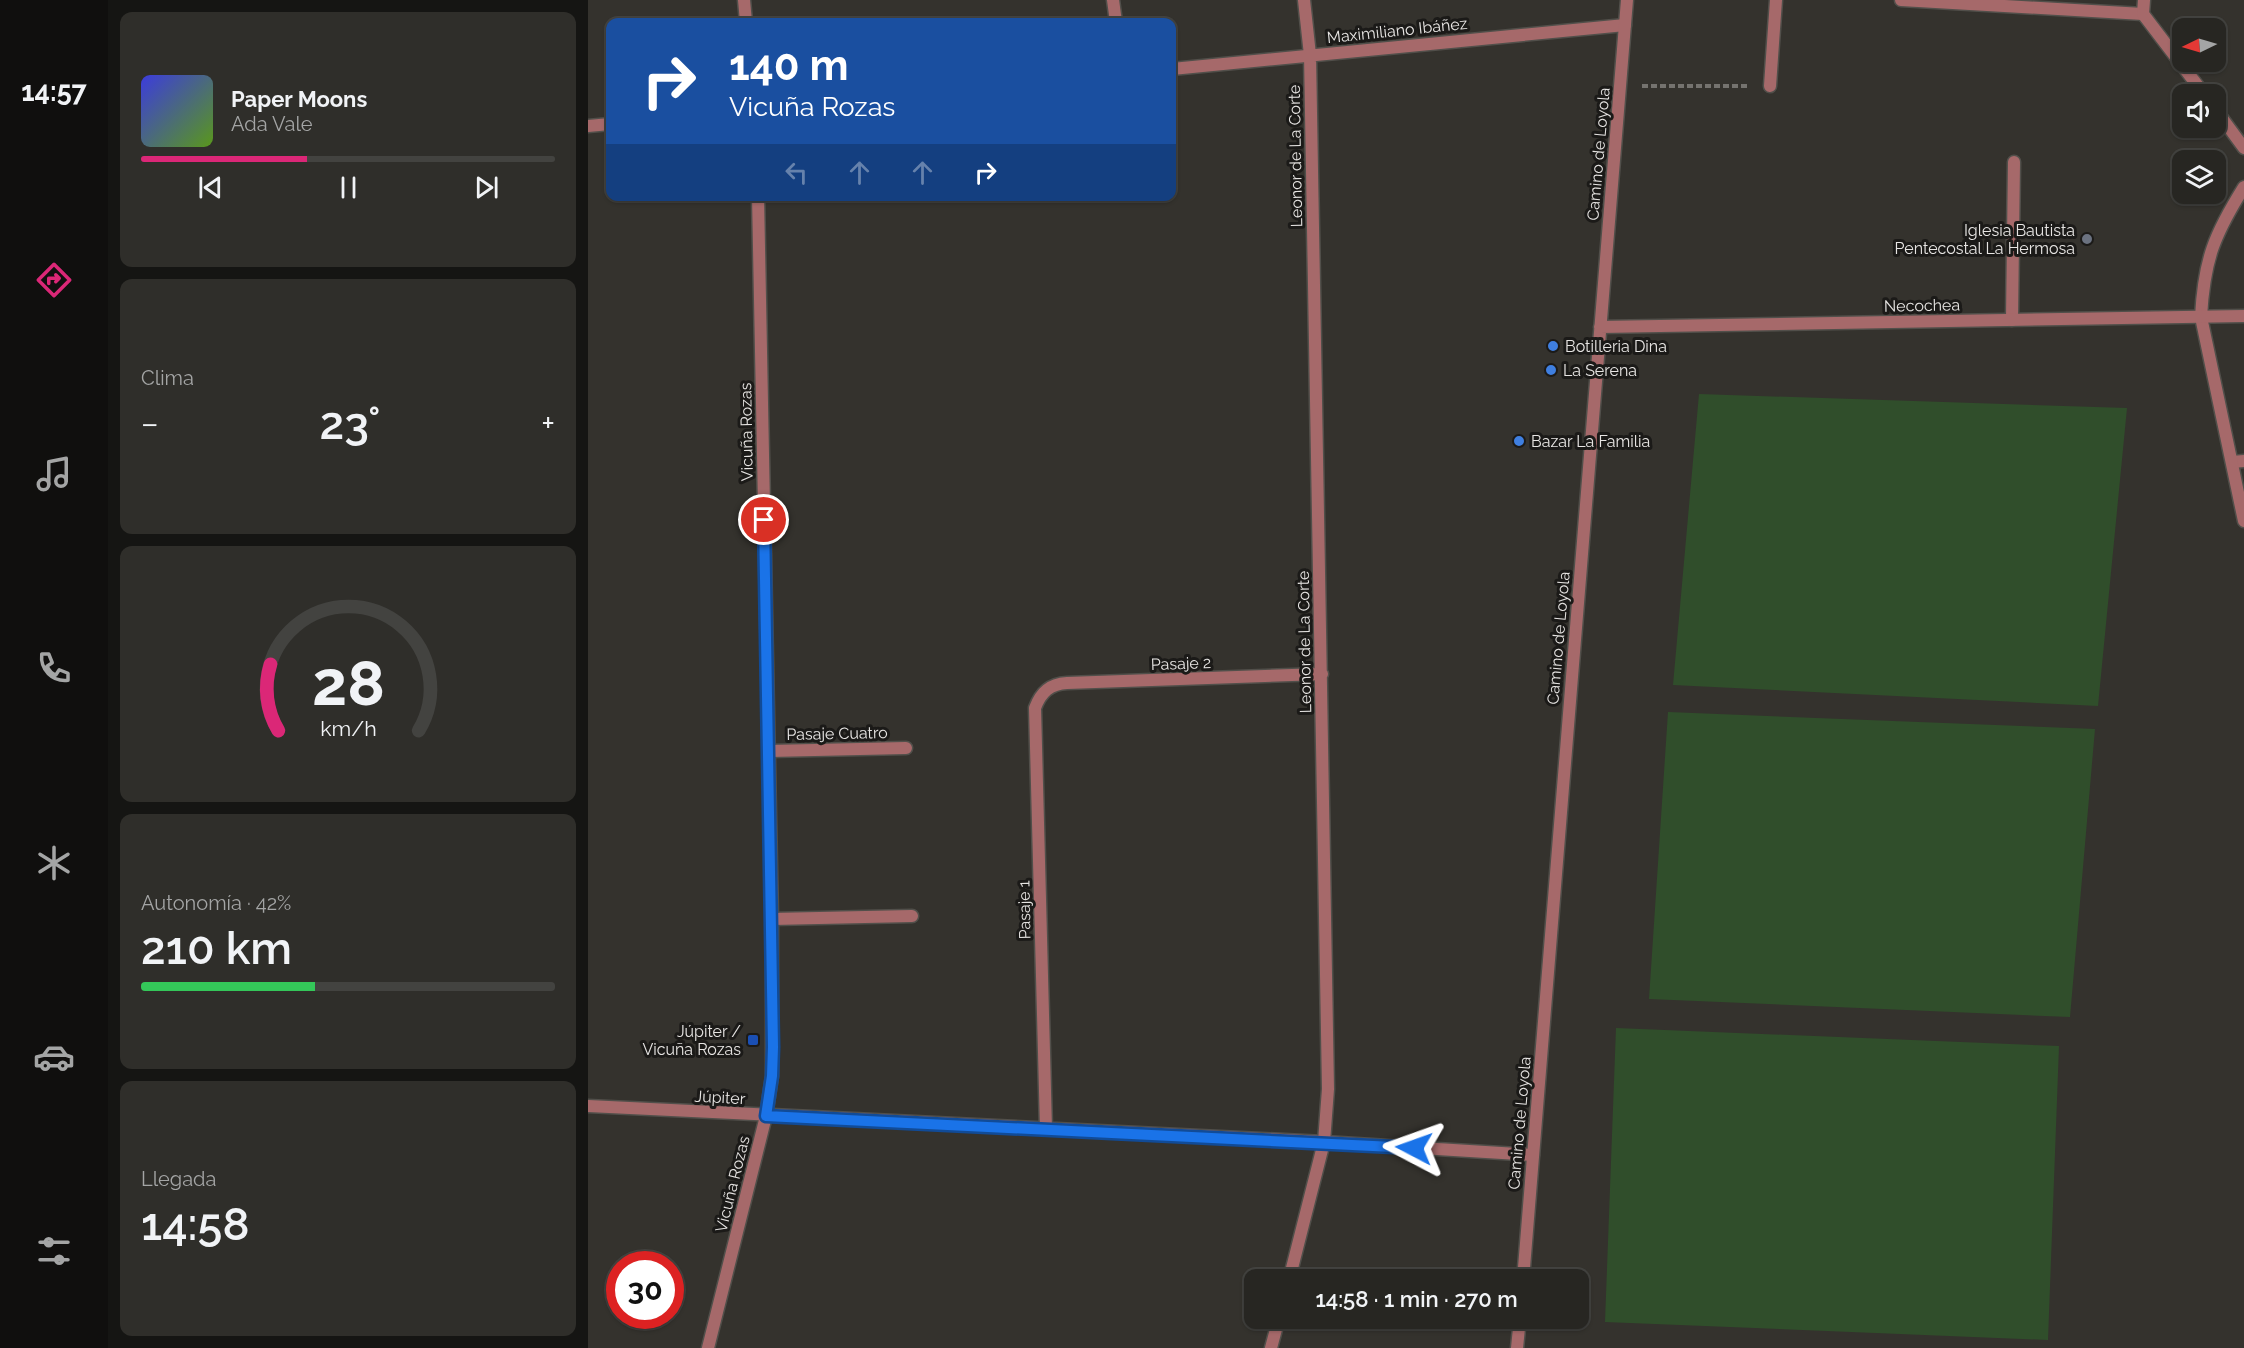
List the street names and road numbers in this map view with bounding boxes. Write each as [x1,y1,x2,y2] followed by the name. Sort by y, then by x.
[1326,14,1468,47] street label: Maximiliano Ibáñez
[1285,85,1306,227] street label: Leonor de La Corte
[1583,87,1614,221] street label: Camino de Loyola
[1884,295,1960,316] street label: Necochea
[736,382,757,481] street label: Vicuña Rozas
[1294,571,1315,713] street label: Leonor de La Corte
[1543,571,1574,705] street label: Camino de Loyola
[1150,653,1212,674] street label: Pasaje 2
[786,723,888,744] street label: Pasaje Cuatro
[1014,880,1035,940] street label: Pasaje 1
[1504,1056,1535,1190] street label: Camino de Loyola
[694,1087,746,1108] street label: Júpiter
[711,1134,754,1234] street label: Vicuña Rozas

